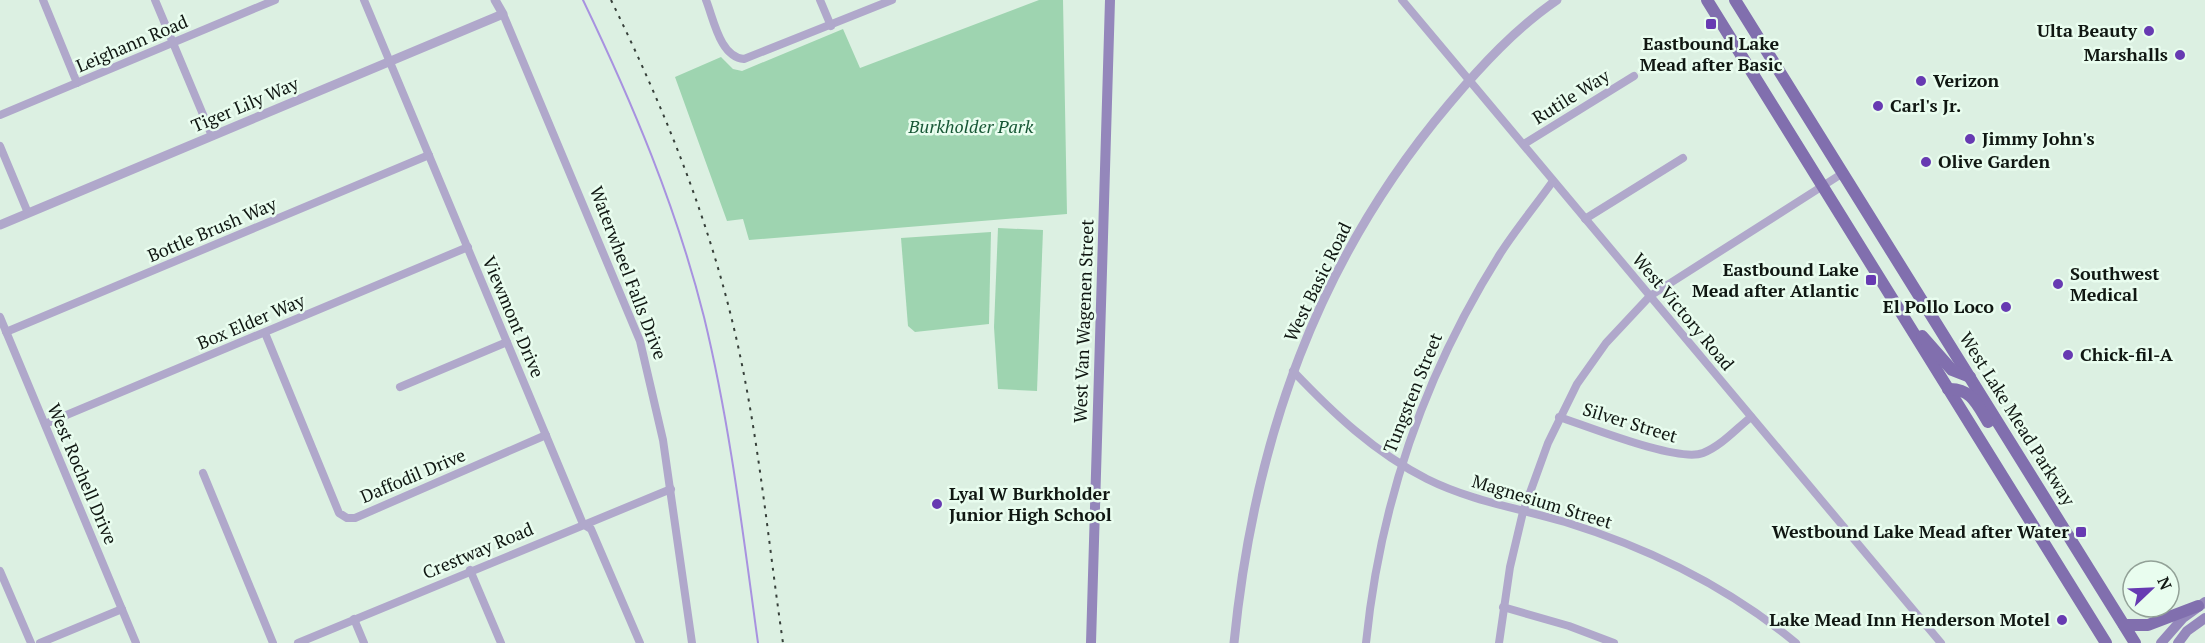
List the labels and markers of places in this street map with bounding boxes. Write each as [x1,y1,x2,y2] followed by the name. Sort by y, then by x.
[1704,17,1718,31] marker: Eastbound Lake Mead after Basic
[2037,18,2137,42] place label: Ulta Beauty
[2142,24,2156,38] marker: Ulta Beauty
[1640,31,1783,76] place label: Eastbound Lake Mead after Basic
[2084,42,2168,66] place label: Marshalls
[2173,48,2187,62] marker: Marshalls
[1933,68,2000,92] place label: Verizon
[1914,74,1928,88] marker: Verizon
[1890,93,1961,117] place label: Carl's Jr.
[1871,99,1885,113] marker: Carl's Jr.
[1982,126,2095,150] place label: Jimmy John's
[1963,132,1977,146] marker: Jimmy John's
[1938,149,2050,173] place label: Olive Garden
[1919,155,1933,169] marker: Olive Garden
[1692,257,1859,302] place label: Eastbound Lake Mead after Atlantic
[2070,261,2160,306] place label: Southwest Medical
[1864,273,1878,287] marker: Eastbound Lake Mead after Atlantic
[2051,277,2065,291] marker: Southwest Medical
[1883,294,1994,318] place label: El Pollo Loco
[1999,300,2013,314] marker: El Pollo Loco
[2080,342,2174,366] place label: Chick-fil-A
[2061,348,2075,362] marker: Chick-fil-A
[949,481,1112,526] place label: Lyal W Burkholder Junior High School
[930,497,944,511] marker: Lyal W Burkholder Junior High School
[1772,519,2069,543] place label: Westbound Lake Mead after Water
[2074,525,2088,539] marker: Westbound Lake Mead after Water
[1769,607,2050,631] place label: Lake Mead Inn Henderson Motel
[2055,613,2069,627] marker: Lake Mead Inn Henderson Motel

